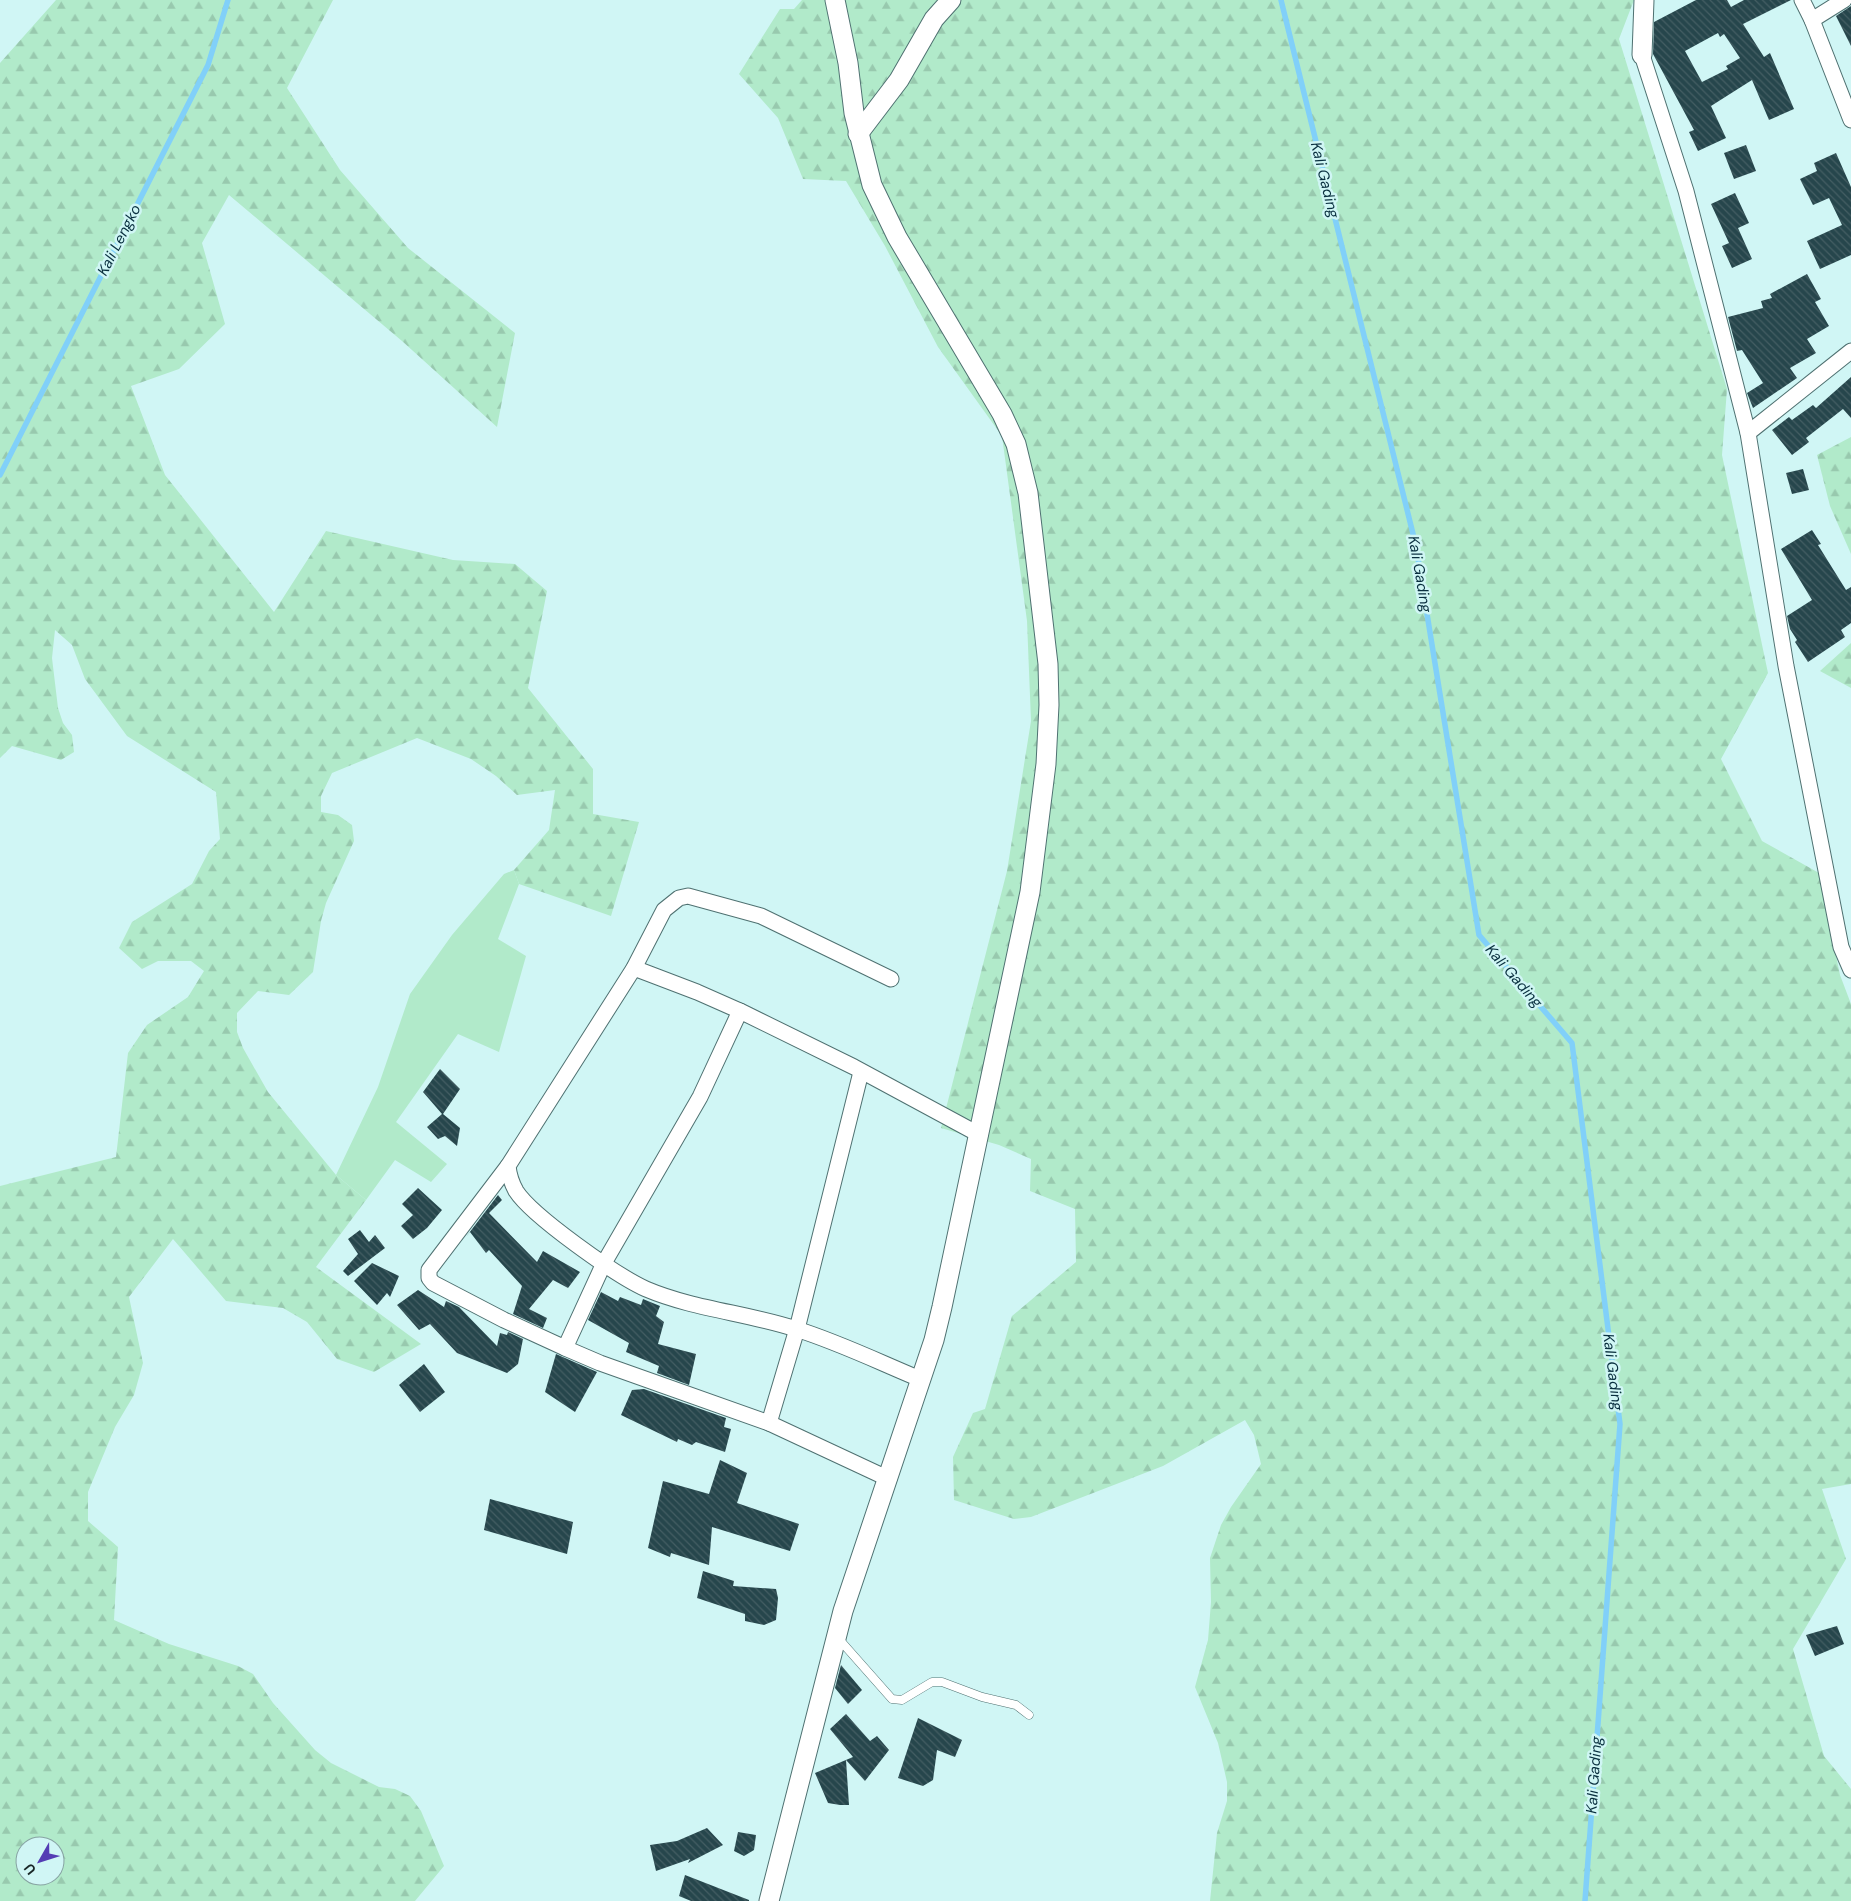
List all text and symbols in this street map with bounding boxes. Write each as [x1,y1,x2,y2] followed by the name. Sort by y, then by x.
[1306,140,1344,221] water label: Kali Gading
[93,201,145,279] water label: Kali Lengko
[1403,534,1437,615] water label: Kali Gading
[1481,940,1547,1012] water label: Kali Gading
[1598,1332,1628,1412] water label: Kali Gading
[1581,1735,1607,1814] water label: Kali Gading
[15,1836,65,1886] north arrow
[20,1860,40,1879] text: U

